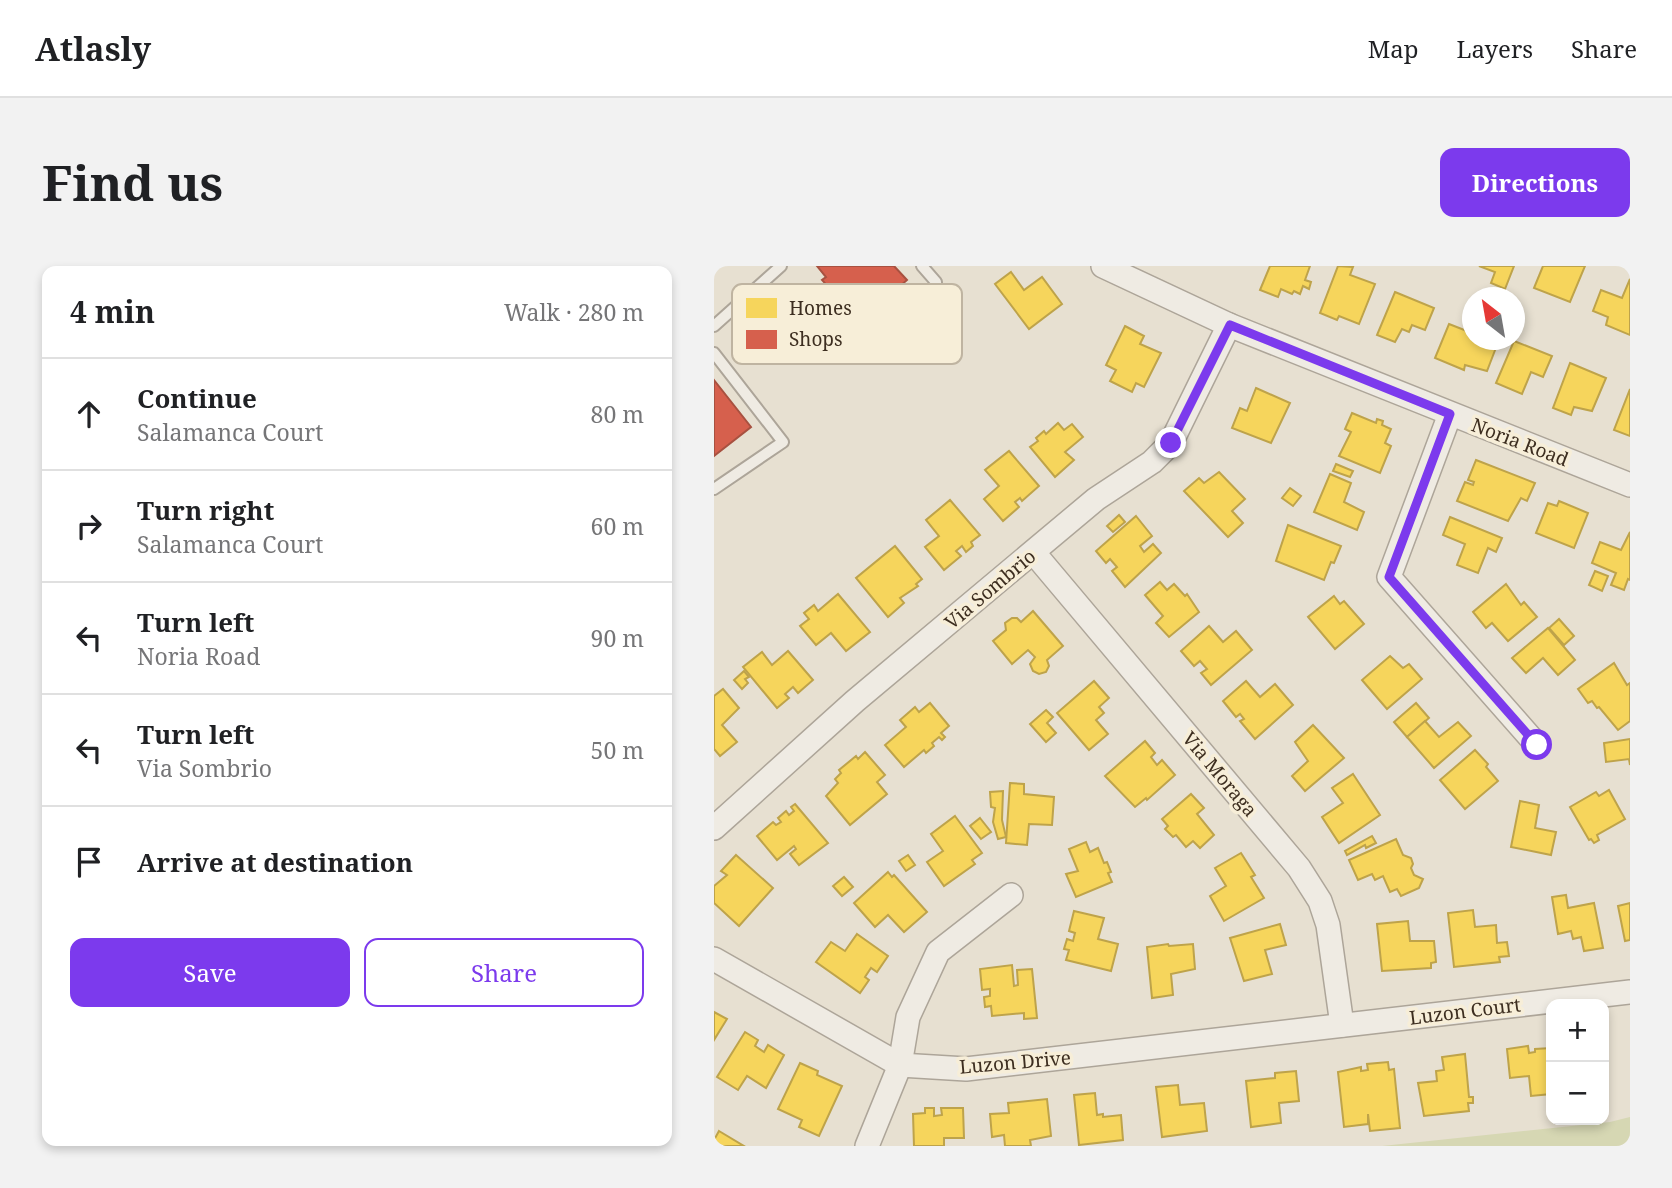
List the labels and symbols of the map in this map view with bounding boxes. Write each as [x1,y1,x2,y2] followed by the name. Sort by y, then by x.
[732,284,962,364] legend
[1462,287,1525,350] north arrow
[789,295,852,321] text: Homes
[789,326,843,352] text: Shops
[1468,412,1573,473] street label: Noria Road
[1155,427,1186,458] route end
[939,543,1041,635] street label: Via Sombrio
[1177,726,1263,822] street label: Via Moraga
[1521,729,1552,760] route start
[1408,991,1523,1031] street label: Luzon Court
[958,1044,1072,1080] street label: Luzon Drive

